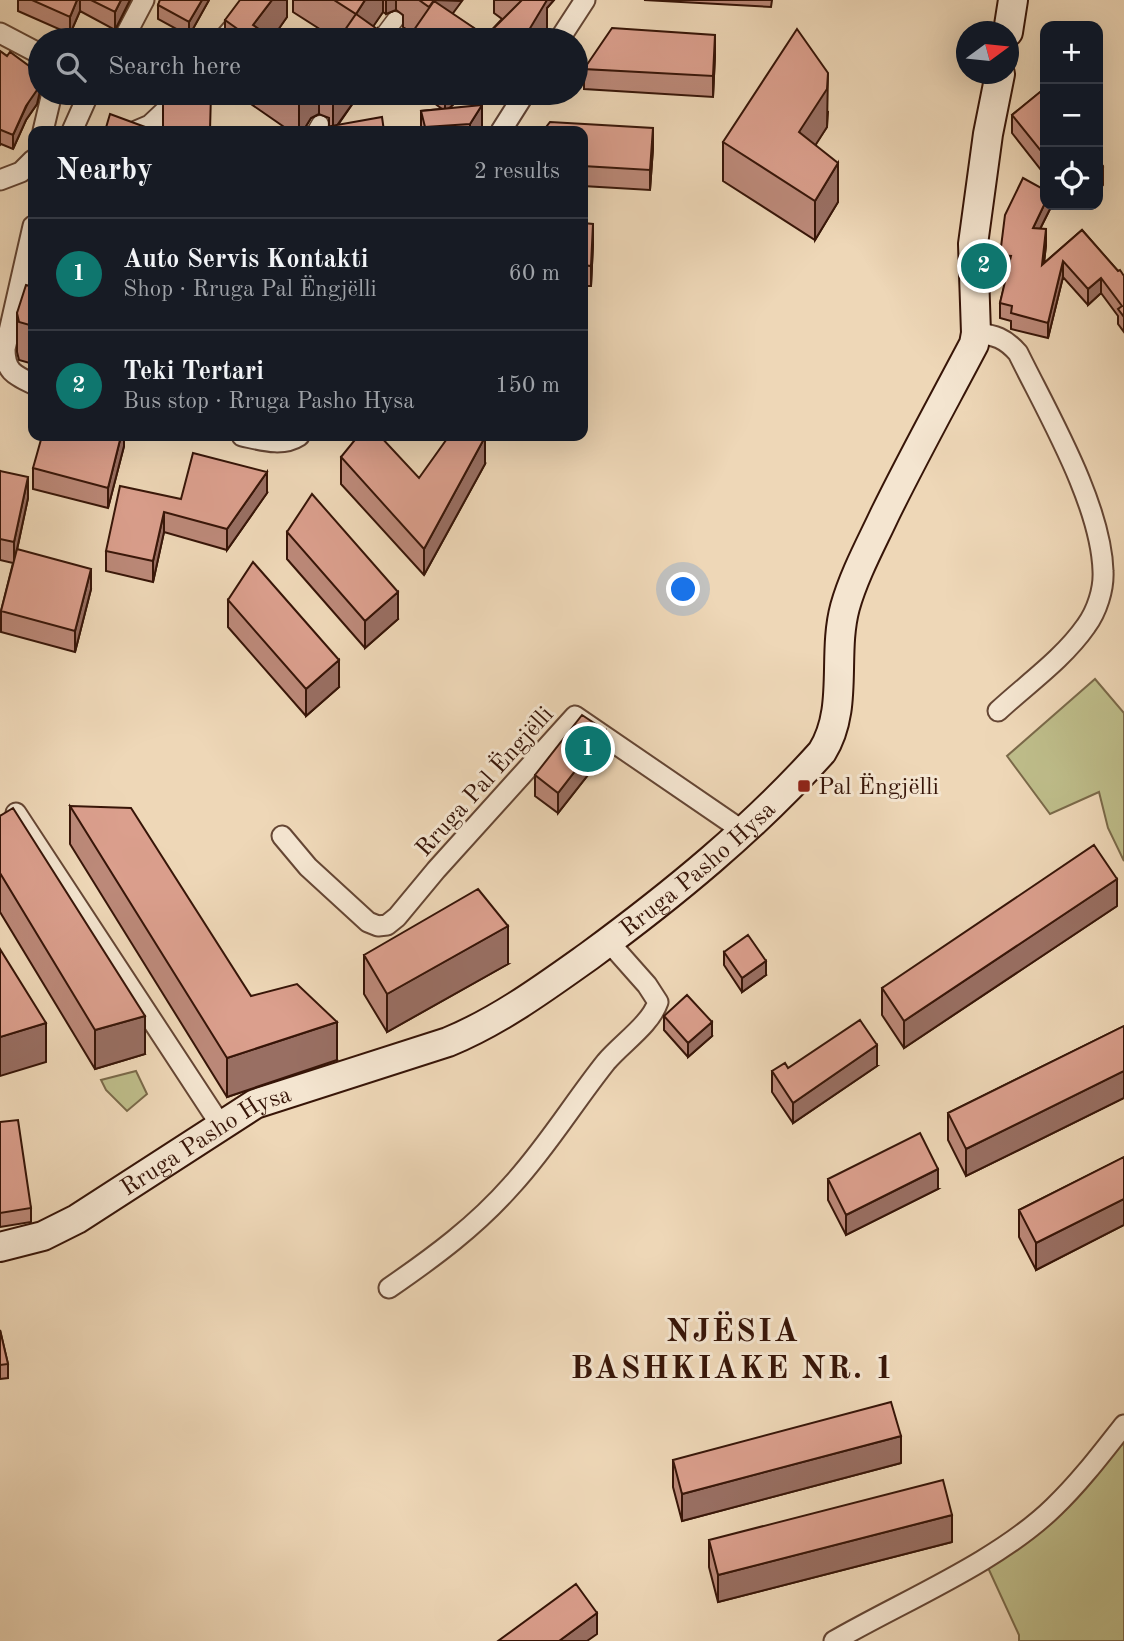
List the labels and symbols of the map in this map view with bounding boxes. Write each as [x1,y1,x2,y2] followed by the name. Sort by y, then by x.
[956,21,1019,84] north arrow
[961,240,1007,292] pin: 2
[666,572,700,606] your location
[410,701,559,862] street label: Rruga Pal Ëngjëlli
[565,723,611,775] pin: 1
[818,773,939,800] place label: Pal Ëngjëlli
[796,778,812,794] marker: Pal Ëngjëlli
[617,798,781,942] street label: Rruga Pasho Hysa
[117,1083,295,1201] street label: Rruga Pasho Hysa
[571,1311,895,1386] district label: NJËSIA BASHKIAKE NR. 1

